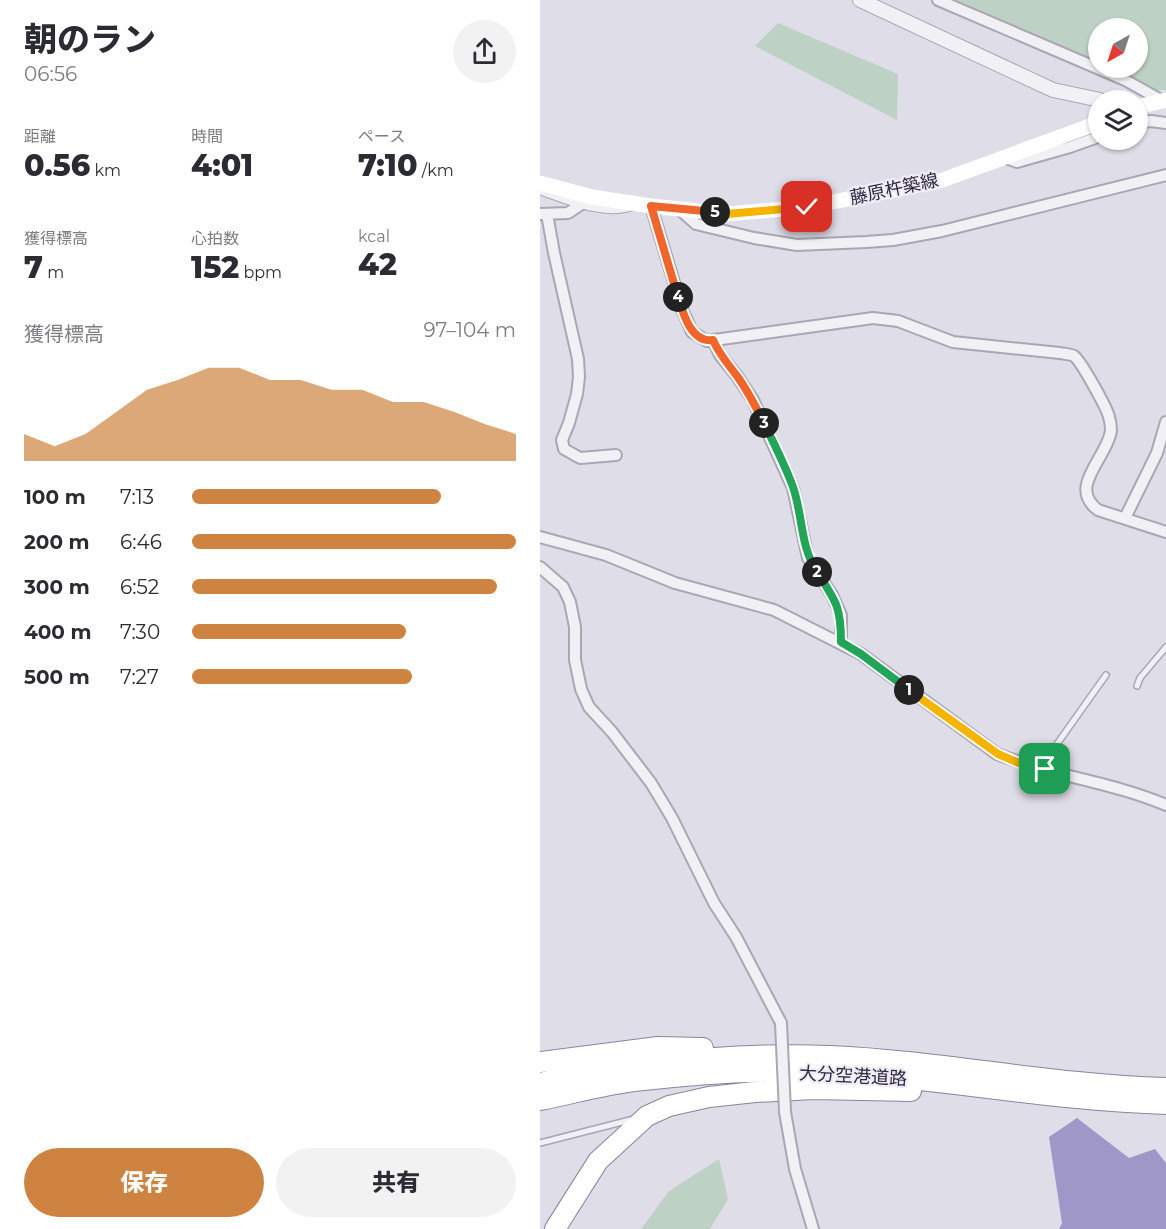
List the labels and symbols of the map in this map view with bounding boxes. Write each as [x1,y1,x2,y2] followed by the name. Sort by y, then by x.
[1088,18,1148,78] north arrow
[848,169,940,209] street label: 藤原杵築線
[781,181,832,232] pin
[700,197,730,227] pin: 5
[663,282,693,312] pin: 4
[749,408,779,438] pin: 3
[802,557,832,587] pin: 2
[894,675,924,705] pin: 1
[1019,743,1070,794] pin
[798,1062,908,1090] street label: 大分空港道路

